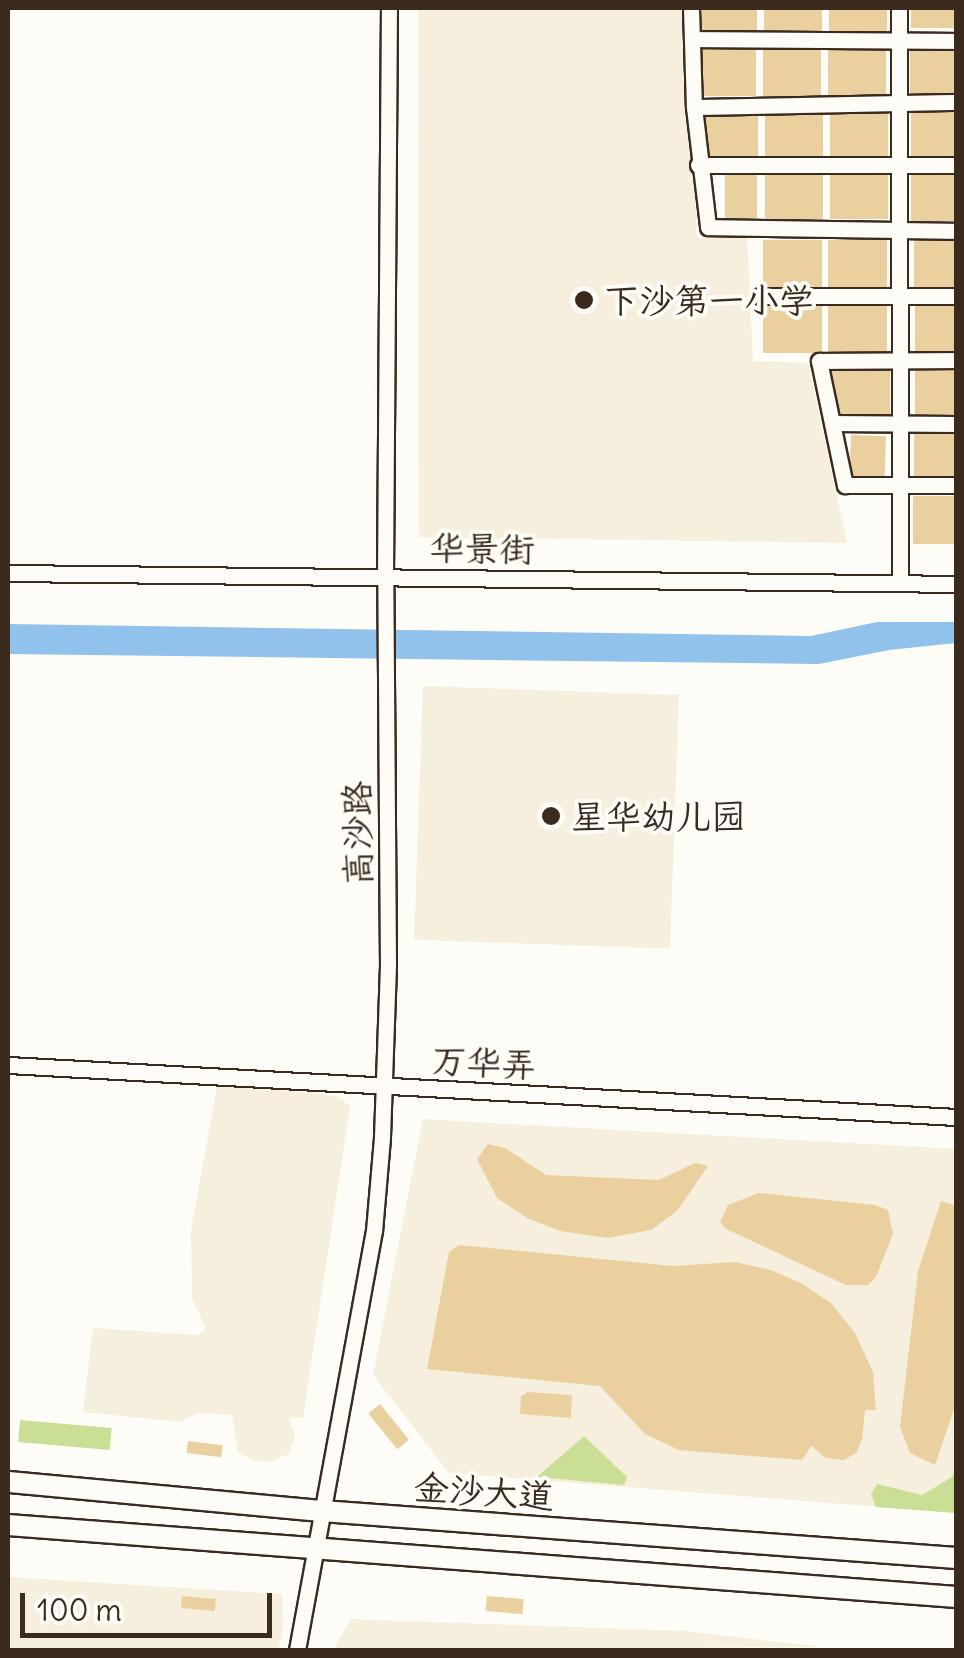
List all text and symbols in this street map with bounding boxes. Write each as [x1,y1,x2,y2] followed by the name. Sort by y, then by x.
[604,279,814,321] place label: 下沙第一小学
[573,289,595,311] marker: 下沙第一小学
[429,526,535,570] street label: 华景街
[335,780,379,886] street label: 高沙路
[571,795,746,837] place label: 星华幼儿园
[540,805,562,827] marker: 星华幼儿园
[430,1038,538,1086] street label: 万华弄
[413,1465,555,1517] street label: 金沙大道
[25,1573,278,1635] scale bar
[37,1591,122,1629] text: 100 m

